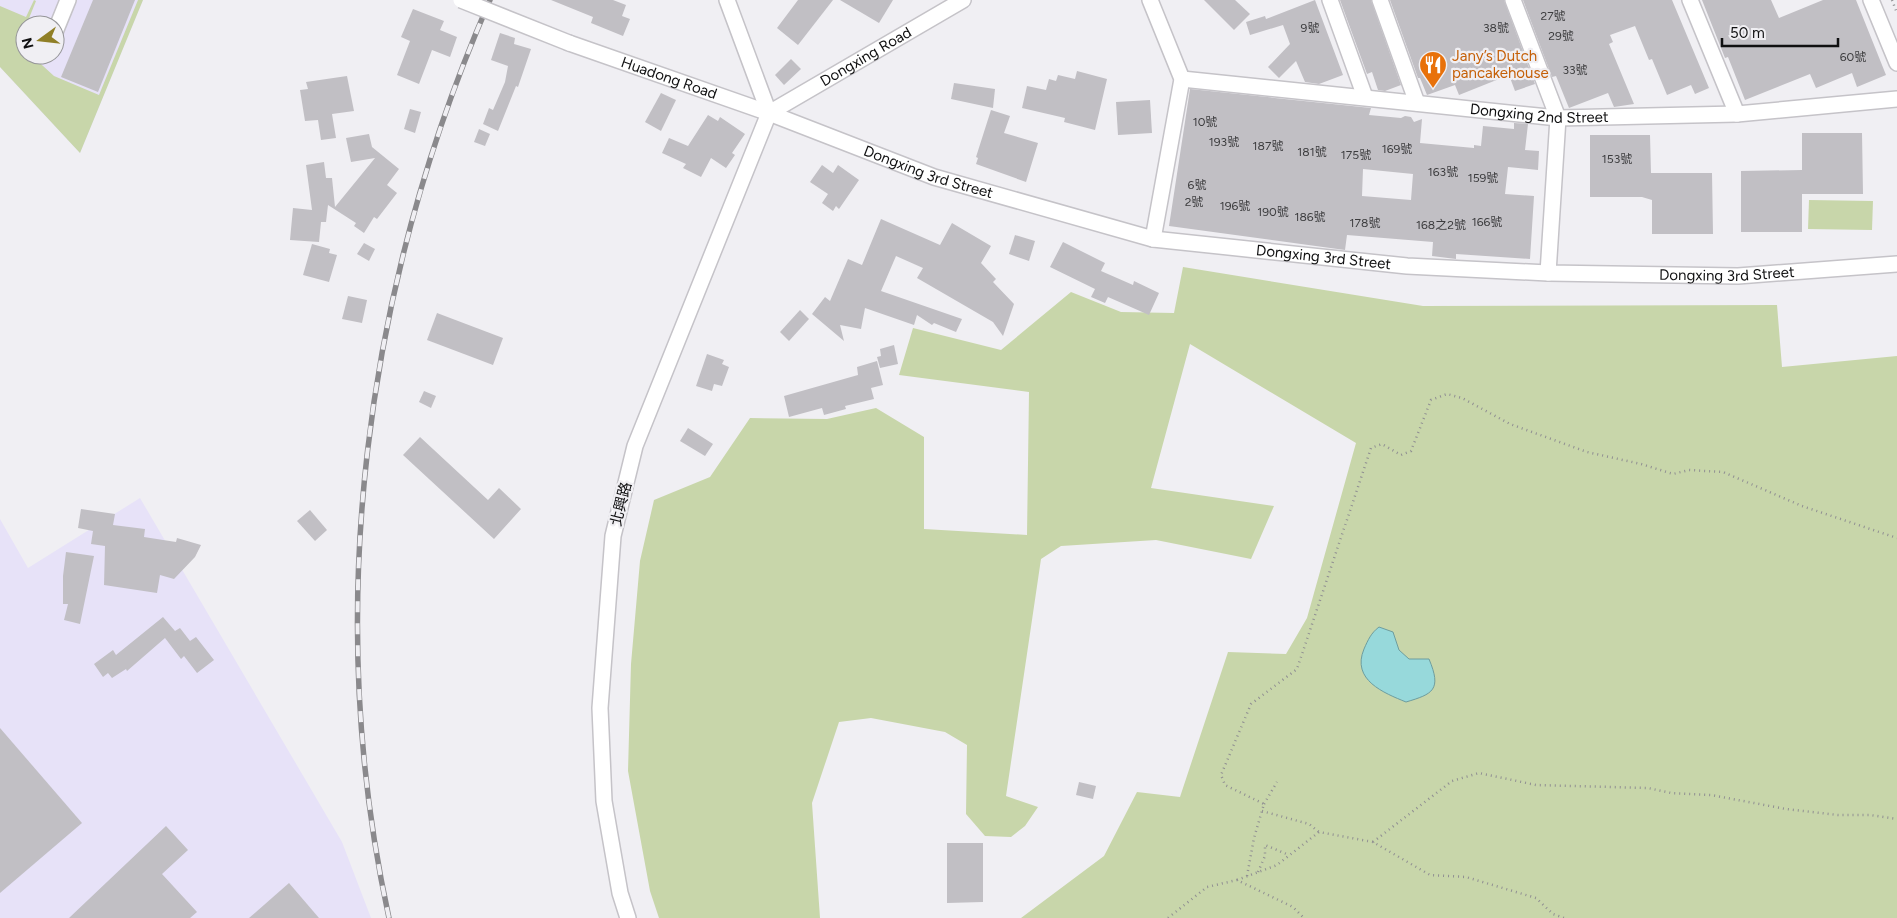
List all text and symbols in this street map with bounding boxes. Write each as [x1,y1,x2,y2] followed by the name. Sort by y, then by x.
[1540,9,1566,23] house number: 27號
[15,15,65,65] north arrow
[1722,15,1838,47] scale bar
[1301,21,1319,35] house number: 9號
[1483,21,1509,35] house number: 38號
[817,23,915,90] street label: Dongxing Road
[1730,24,1765,42] text: 50 m
[1548,29,1574,43] house number: 29號
[18,36,38,51] text: N
[1452,47,1549,82] place label: Jany’s Dutch pancakehouse
[1418,50,1448,89] restaurant icon: Jany’s Dutch pancakehouse
[1840,50,1866,64] house number: 60號
[619,53,719,103] street label: Huadong Road
[1562,63,1588,77] house number: 33號
[1469,100,1609,127] street label: Dongxing 2nd Street
[1193,115,1217,129] house number: 10號
[1209,135,1239,149] house number: 193號
[1253,139,1283,153] house number: 187號
[861,142,995,202] street label: Dongxing 3rd Street
[1382,142,1412,156] house number: 169號
[1297,145,1327,159] house number: 181號
[1341,148,1371,162] house number: 175號
[1602,152,1632,166] house number: 153號
[1428,165,1458,179] house number: 163號
[1468,171,1498,185] house number: 159號
[1188,178,1206,192] house number: 6號
[1185,195,1203,209] house number: 2號
[1220,199,1250,213] house number: 196號
[1257,205,1289,219] house number: 190號
[1294,210,1326,224] house number: 186號
[1472,215,1502,229] house number: 166號
[1350,216,1380,230] house number: 178號
[1416,218,1466,232] house number: 168之2號
[1255,241,1392,273] street label: Dongxing 3rd Street
[1659,263,1796,285] street label: Dongxing 3rd Street
[607,480,635,528] street label: 北興路

